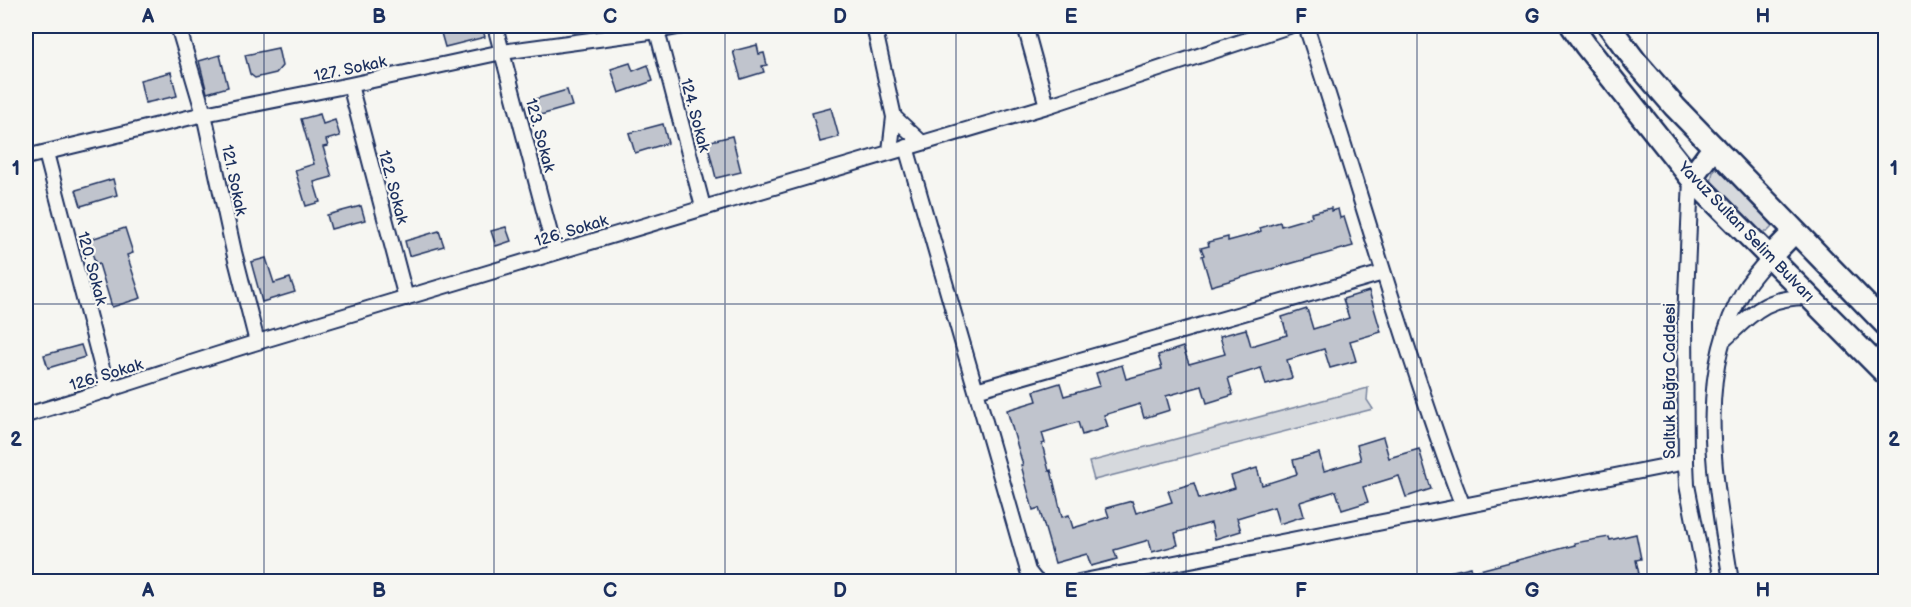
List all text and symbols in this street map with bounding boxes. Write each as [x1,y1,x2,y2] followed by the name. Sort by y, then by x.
[141,5,155,29] text: A
[372,5,386,29] text: B
[603,5,617,29] text: C
[833,5,847,29] text: D
[1065,5,1078,29] text: E
[1295,5,1307,29] text: F
[1525,5,1540,29] text: G
[1756,5,1770,29] text: H
[312,52,389,86] street label: 127. Sokak
[676,76,714,154] street label: 124. Sokak
[521,96,559,174] street label: 123. Sokak
[217,143,250,218] street label: 121. Sokak
[374,148,412,226] street label: 122. Sokak
[12,157,20,181] text: 1
[1673,157,1818,306] street label: Yavuz Sultan Selim Bulvarı
[1890,157,1898,181] text: 1
[532,211,611,252] street label: 126. Sokak
[73,230,111,307] street label: 120. Sokak
[1661,303,1680,459] street label: Saltuk Buğra Caddesi
[67,355,146,396] street label: 126. Sokak
[10,428,22,452] text: 2
[1888,428,1900,452] text: 2
[141,579,155,603] text: A
[372,579,386,603] text: B
[603,579,617,603] text: C
[833,579,847,603] text: D
[1065,579,1078,603] text: E
[1295,579,1307,603] text: F
[1525,579,1540,603] text: G
[1756,579,1770,603] text: H

